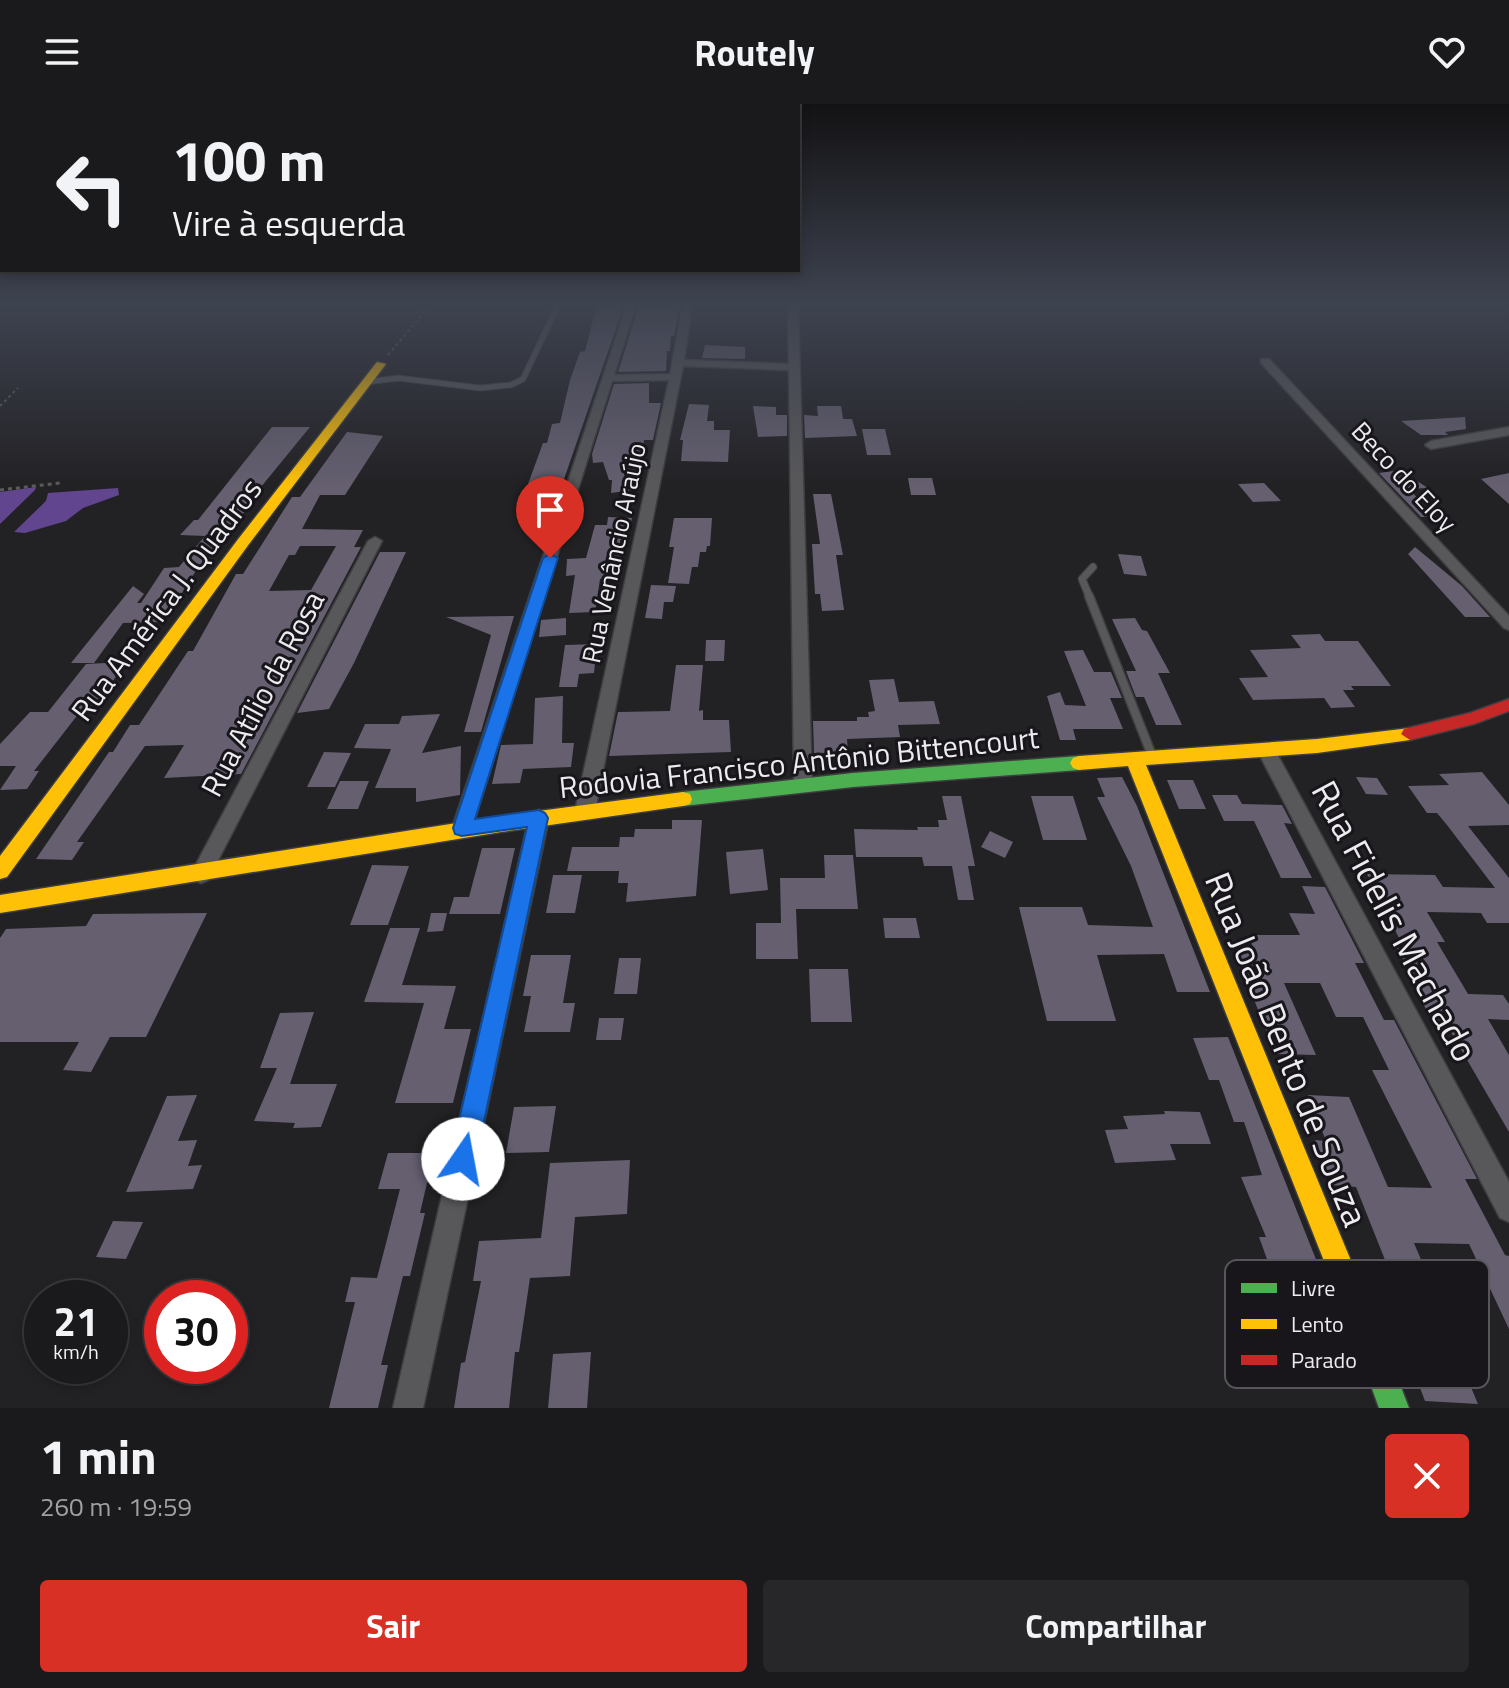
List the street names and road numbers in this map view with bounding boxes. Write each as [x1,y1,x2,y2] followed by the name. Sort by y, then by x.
[1343,412,1466,541] street label: Beco do Eloy
[571,439,656,667] street label: Rua Venâncio Araújo
[59,468,273,731] street label: Rua América J. Quadros
[188,582,336,805] street label: Rua Atílio da Rosa
[557,714,1041,810] street label: Rodovia Francisco Antônio Bittencourt
[1298,770,1493,1071] street label: Rua Fidelis Machado
[1191,863,1384,1234] street label: Rua João Bento de Souza

